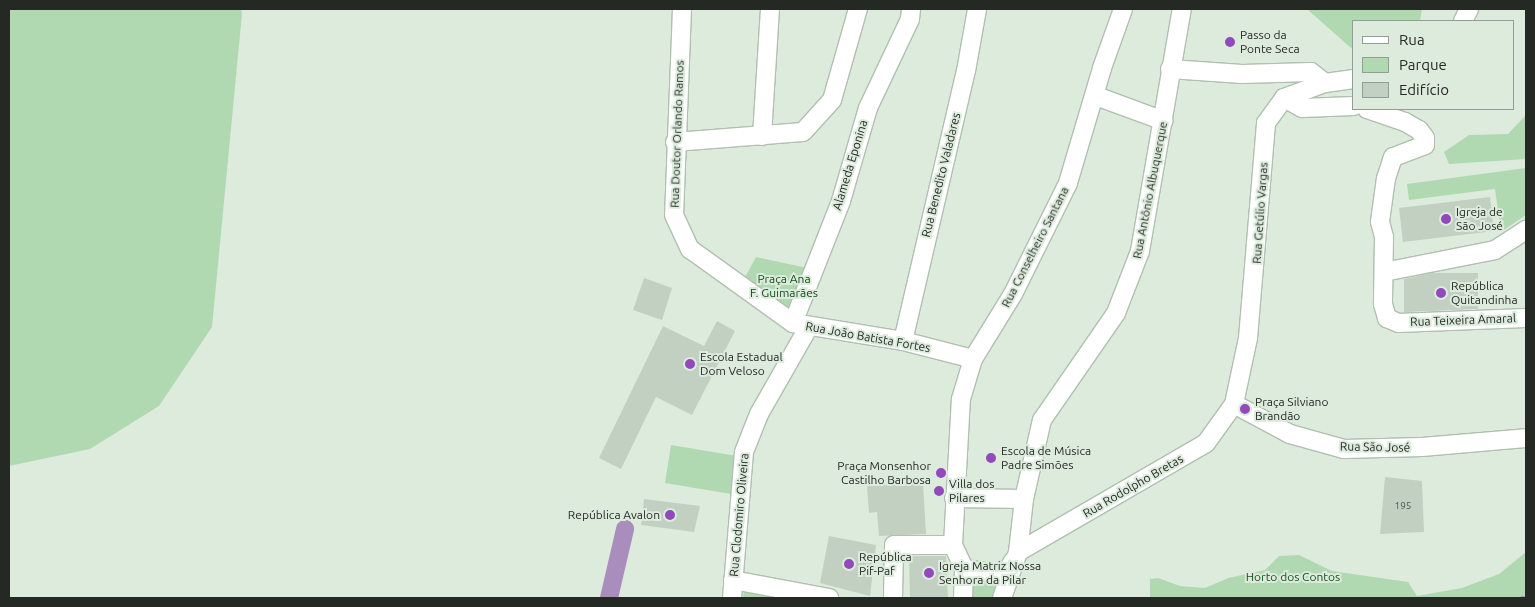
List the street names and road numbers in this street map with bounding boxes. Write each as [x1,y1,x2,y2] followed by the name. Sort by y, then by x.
[667,60,687,208] street label: Rua Doutor Orlando Ramos
[919,111,963,239] street label: Rua Benedito Valadares
[829,118,871,212] street label: Alameda Eponina
[1130,120,1170,260] street label: Rua Antônio Albuquerque
[1249,162,1271,264] street label: Rua Getúlio Vargas
[998,184,1072,310] street label: Rua Conselheiro Santana
[1410,311,1516,329] street label: Rua Teixeira Amaral
[804,319,932,355] street label: Rua João Batista Fortes
[1340,439,1410,455] street label: Rua São José
[1080,451,1186,521] street label: Rua Rodolpho Bretas
[726,453,752,577] street label: Rua Clodomiro Oliveira

